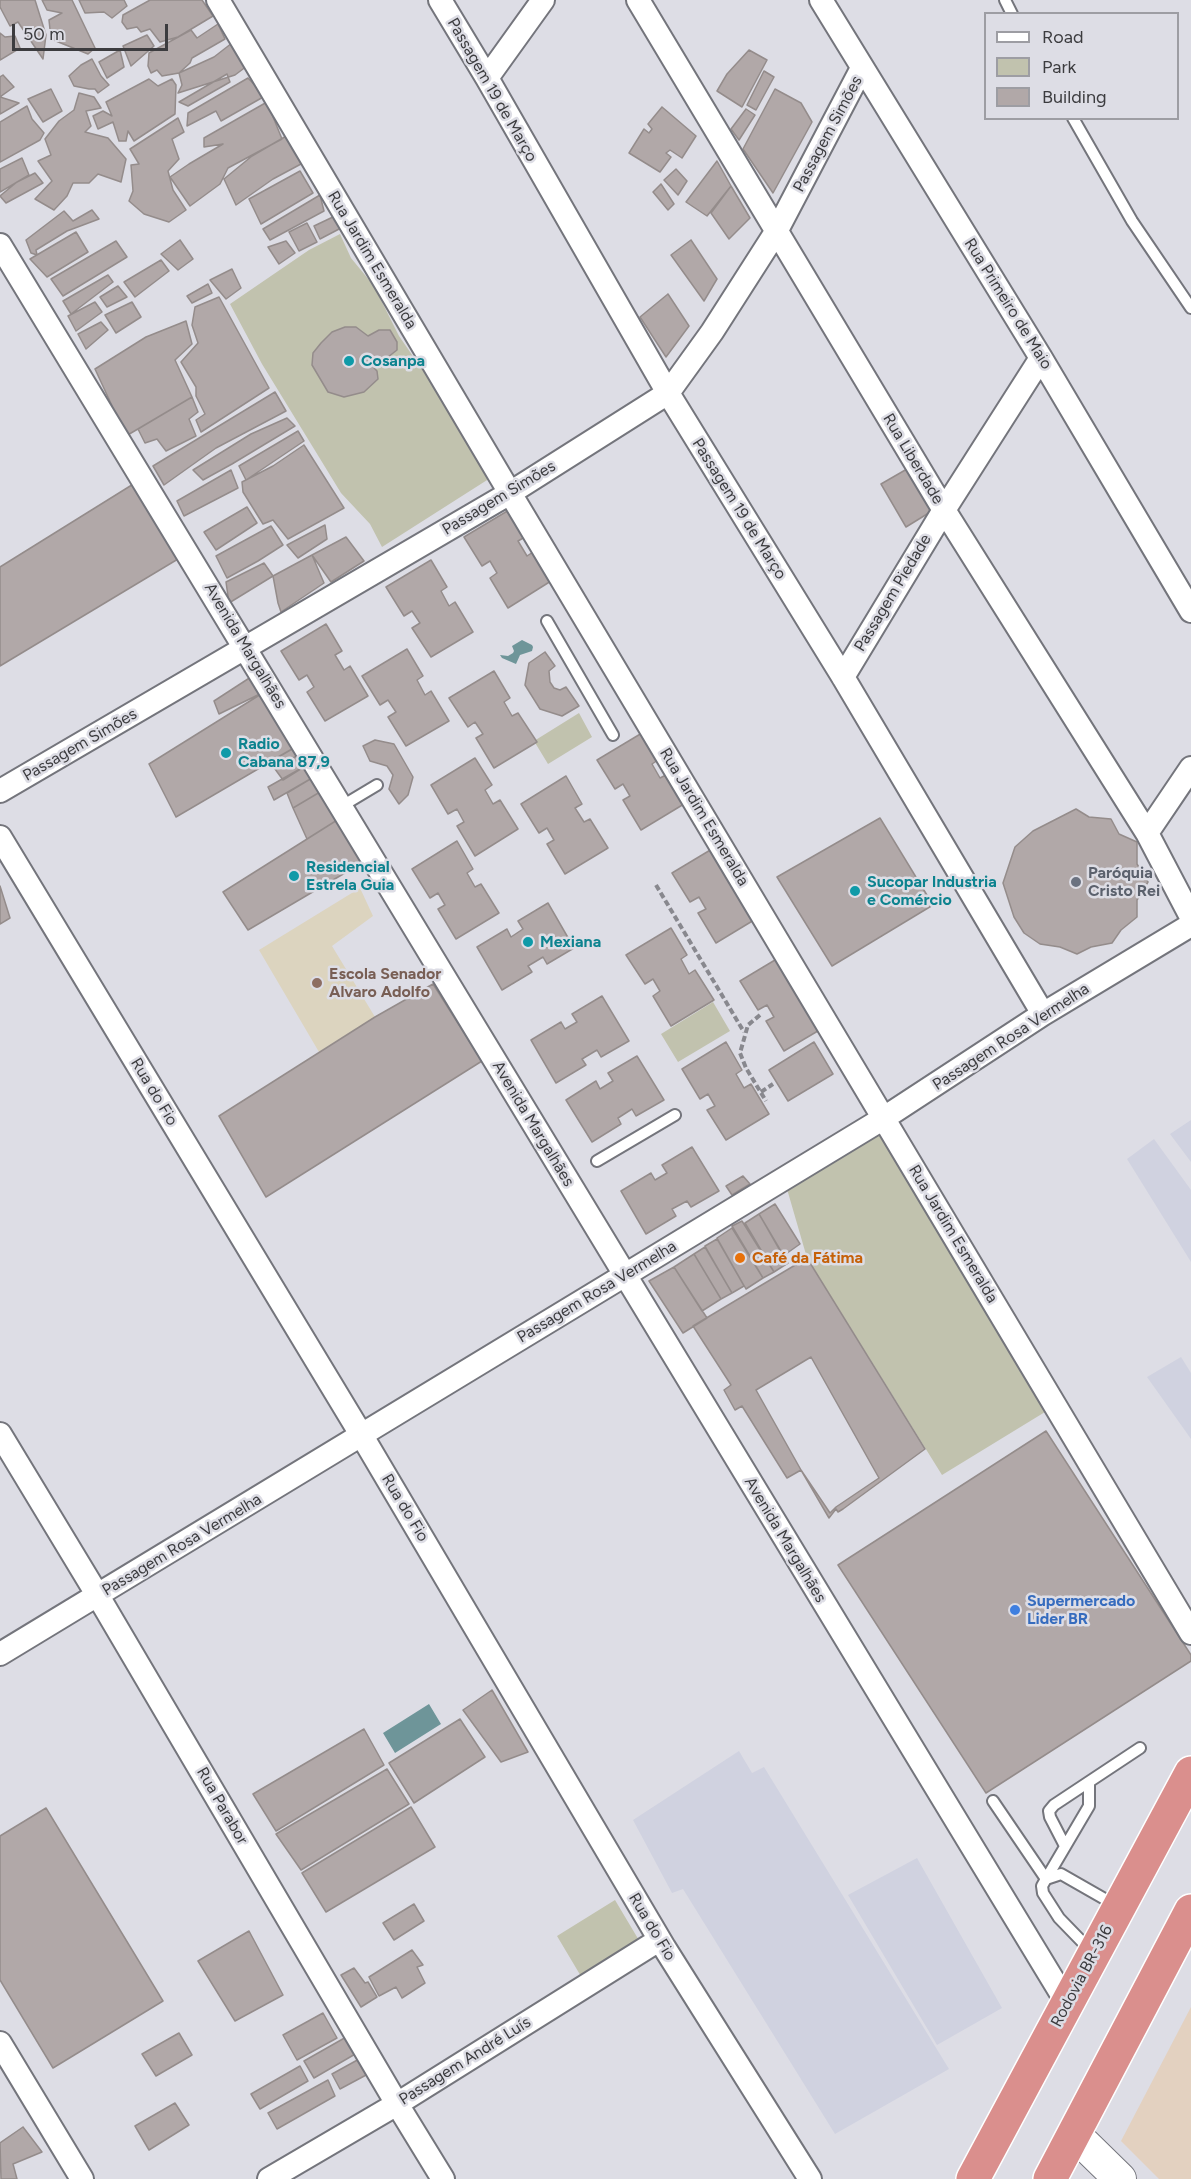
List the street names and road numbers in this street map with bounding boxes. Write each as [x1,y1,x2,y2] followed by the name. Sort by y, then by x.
[443,15,541,165] street label: Passagem 19 de Março
[789,73,867,195] street label: Passagem Simões
[323,188,421,332] street label: Rua Jardim Esmeralda
[960,235,1056,373] street label: Rua Primeiro de Maio
[878,410,948,508] street label: Rua Liberdade
[688,435,790,583] street label: Passagem 19 de Março
[439,457,559,539] street label: Passagem Simões
[850,531,936,655] street label: Passagem Piedade
[200,580,290,712] street label: Avenida Margalhães
[19,705,141,785] street label: Passagem Simões
[655,745,753,889] street label: Rua Jardim Esmeralda
[929,979,1093,1095] street label: Passagem Rosa Vermelha
[126,1055,182,1129] street label: Rua do Fio
[488,1058,578,1190] street label: Avenida Margalhães
[904,1162,1002,1306] street label: Rua Jardim Esmeralda
[514,1237,680,1347] street label: Passagem Rosa Vermelha
[377,1471,433,1545] street label: Rua do Fio
[740,1474,830,1606] street label: Avenida Margalhães
[99,1490,265,1600] street label: Passagem Rosa Vermelha
[192,1764,252,1848] street label: Rua Parabor
[624,1890,680,1964] street label: Rua do Fio
[1047,1922,1117,2030] street label: Rodovia BR-316
[396,2013,534,2109] street label: Passagem André Luís

